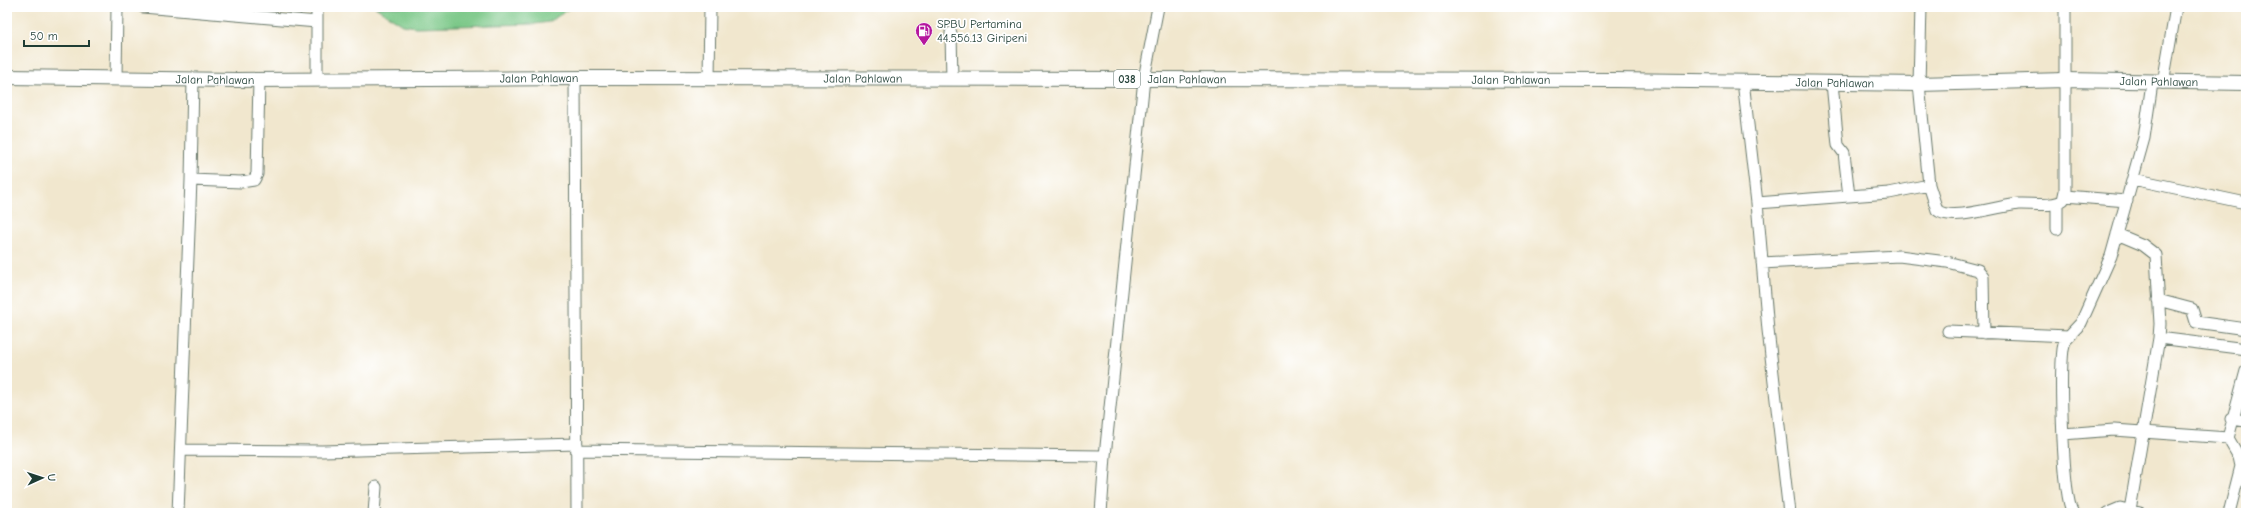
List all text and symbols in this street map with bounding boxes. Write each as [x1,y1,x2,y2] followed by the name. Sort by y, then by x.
[937,17,1027,45] place label: SPBU Pertamina 44.556.13 Giripeni
[914,21,934,46] fuel station icon: SPBU Pertamina 44.556.13 Giripeni
[24,22,89,48] scale bar
[30,29,58,43] text: 50 m
[1114,70,1140,88] road number: 038
[500,71,578,85] street label: Jalan Pahlawan
[824,71,902,86] street label: Jalan Pahlawan
[176,72,254,87] street label: Jalan Pahlawan
[1148,72,1226,86] street label: Jalan Pahlawan
[1472,73,1550,87] street label: Jalan Pahlawan
[2119,74,2198,89] street label: Jalan Pahlawan
[1796,75,1874,90] street label: Jalan Pahlawan
[22,458,62,498] north arrow
[45,473,58,482] text: U

